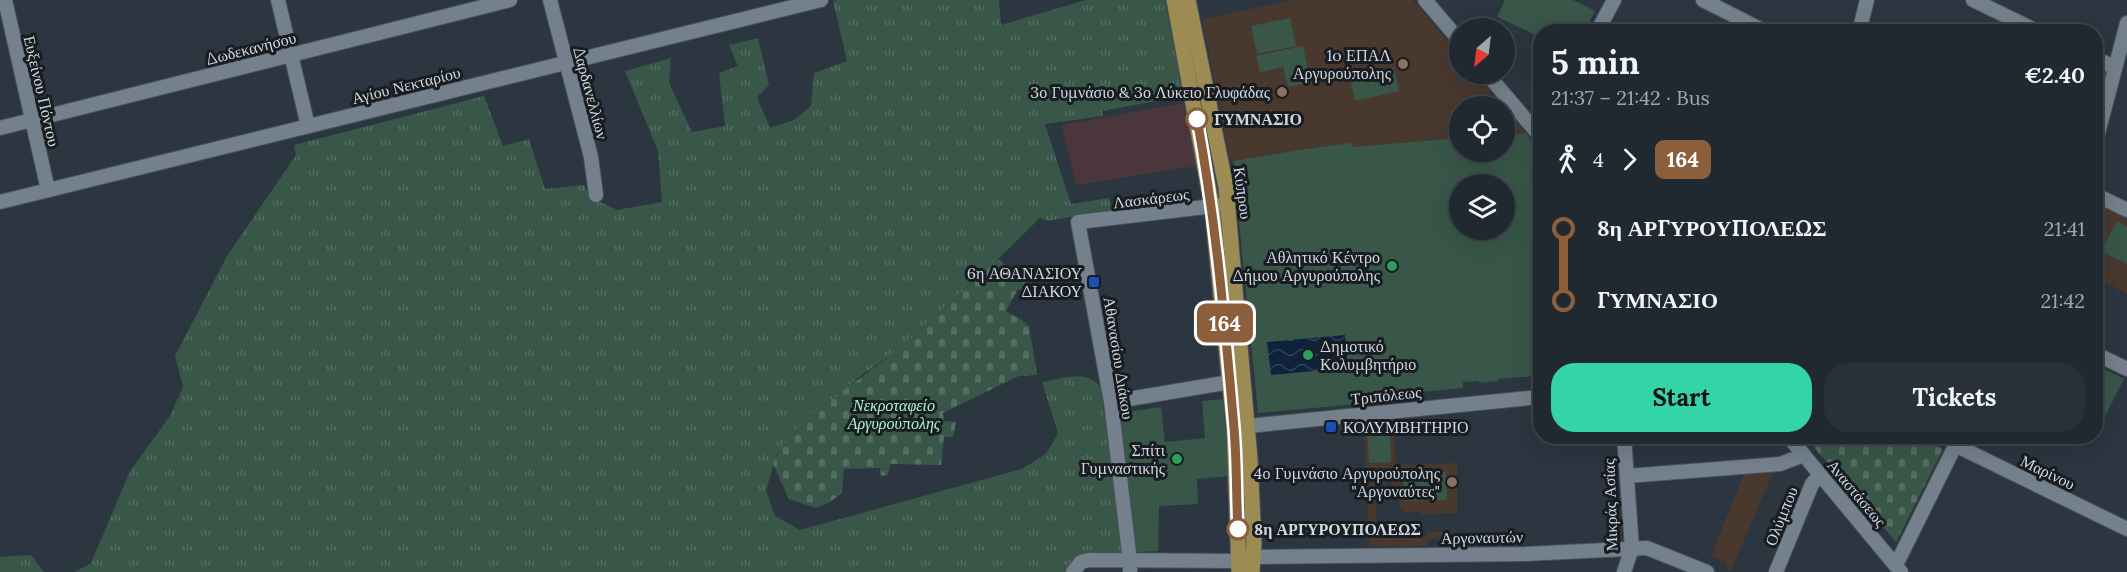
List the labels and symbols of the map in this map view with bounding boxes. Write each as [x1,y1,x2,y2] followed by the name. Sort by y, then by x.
[1449,18,1515,84] north arrow
[204,27,298,69] street label: Δωδεκανήσου
[20,34,64,148] street label: Ευξείνου Πόντου
[569,45,613,141] street label: Δαρδανελλίων
[1293,45,1392,83] place label: 1o ΕΠΑΛ Αργυρούπολης
[1396,57,1410,71] marker: 1o ΕΠΑΛ Αργυρούπολης
[350,62,462,108] street label: Αγίου Νεκταρίου
[1030,82,1271,102] place label: 3ο Γυμνάσιο & 3ο Λύκειο Γλυφάδας
[1275,85,1289,99] marker: 3ο Γυμνάσιο & 3ο Λύκειο Γλυφάδας
[1186,108,1208,130] marker: ΓΥΜΝΑΣΙΟ
[1214,109,1302,129] place label: ΓΥΜΝΑΣΙΟ
[1229,166,1257,221] street label: Κύπρου
[1112,183,1191,213] street label: Λασκάρεως
[1232,247,1381,285] place label: Αθλητικό Κέντρο Δήμου Αργυρούπολης
[1385,259,1399,273] marker: Αθλητικό Κέντρο Δήμου Αργυρούπολης
[967,263,1082,301] place label: 6η ΑΘΑΝΑΣΙΟΥ ΔΙΑΚΟΥ
[1087,275,1101,289] marker: 6η ΑΘΑΝΑΣΙΟΥ ΔΙΑΚΟΥ
[1099,295,1139,421] street label: Αθανασίου Διάκου
[1190,304,1260,342] line badge: 164
[1320,336,1416,374] place label: Δημοτικό Κολυμβητήριο
[1301,348,1315,362] marker: Δημοτικό Κολυμβητήριο
[1350,381,1423,409] street label: Τριπόλεως
[847,395,941,433] park label: Νεκροταφείο Αργυρούπολης
[1343,417,1469,437] place label: ΚΟΛΥΜΒΗΤΗΡΙΟ
[1324,420,1338,434] marker: ΚΟΛΥΜΒΗΤΗΡΙΟ
[1081,440,1166,478] place label: Σπίτι Γυμναστικής
[2018,450,2079,494] street label: Μαρίνου
[1170,452,1184,466] marker: Σπίτι Γυμναστικής
[1823,455,1891,531] street label: Αναστάσεως
[1598,458,1622,552] street label: Μικράς Ασίας
[1254,463,1441,501] place label: 4ο Γυμνάσιο Αργυρούπολης "Αργοναύτες"
[1445,475,1459,489] marker: 4ο Γυμνάσιο Αργυρούπολης "Αργοναύτες"
[1760,483,1802,548] street label: Ολύμπου
[1227,518,1249,540] marker: 8η ΑΡΓΥΡΟΥΠΟΛΕΩΣ
[1254,519,1421,539] place label: 8η ΑΡΓΥΡΟΥΠΟΛΕΩΣ
[1441,526,1523,548] street label: Αργοναυτών

